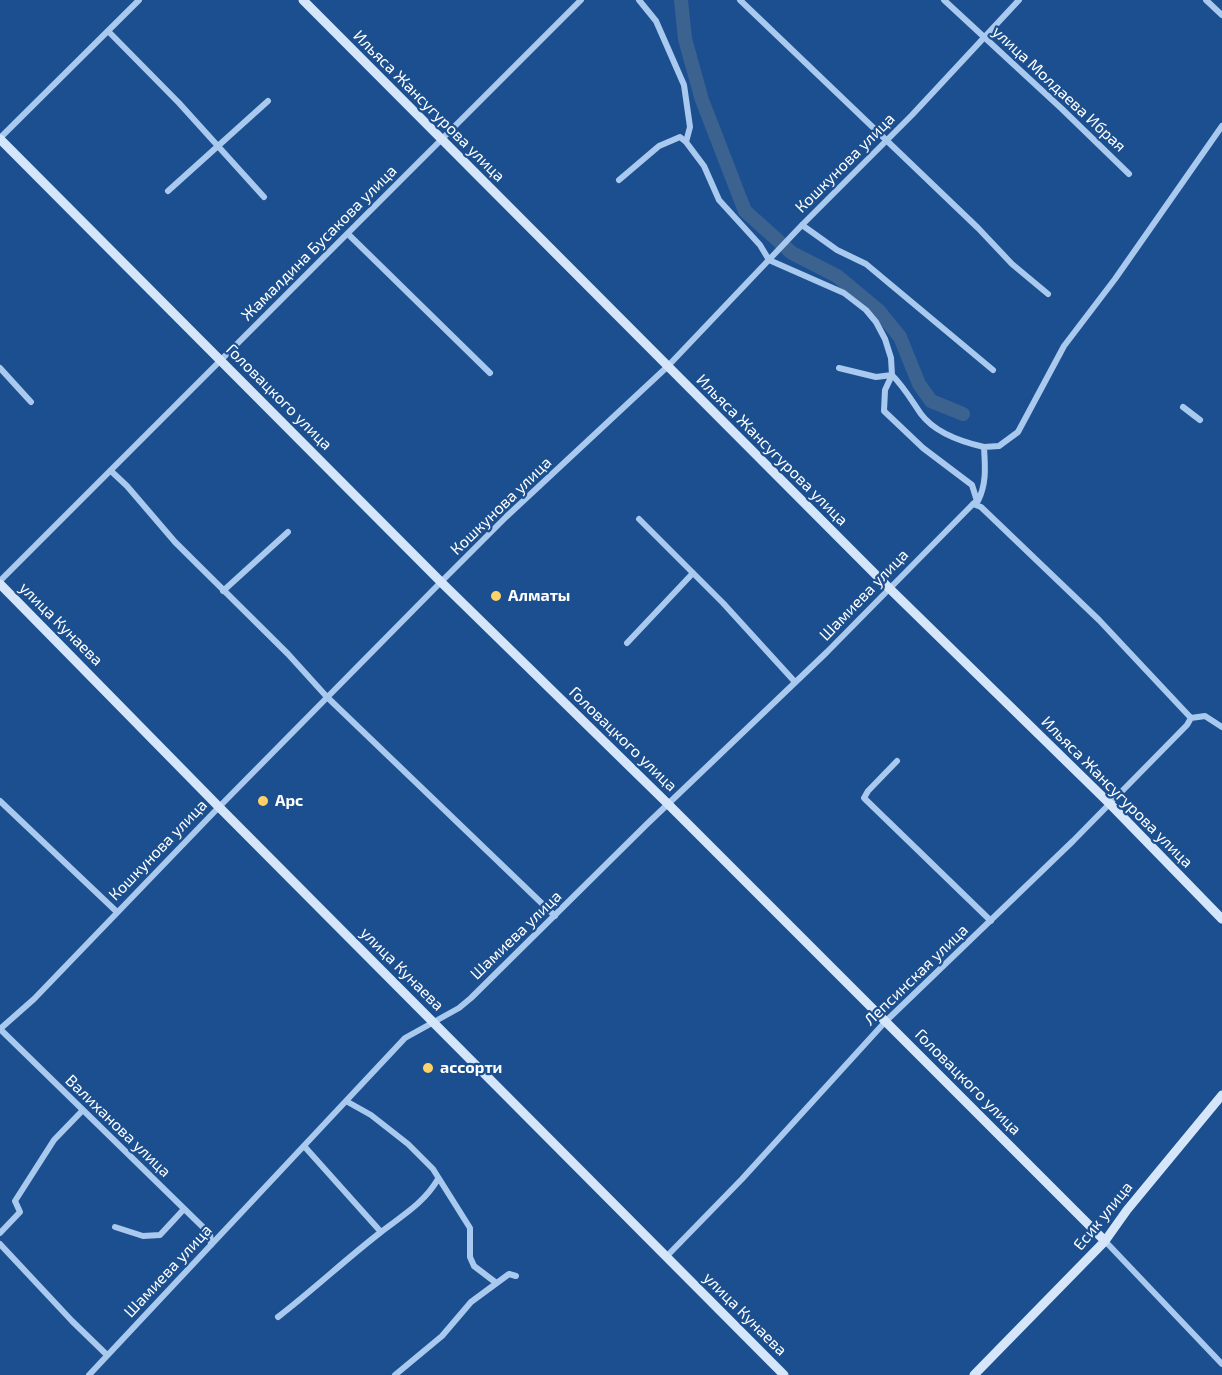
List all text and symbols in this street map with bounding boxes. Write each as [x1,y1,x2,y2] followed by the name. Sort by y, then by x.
[988,22,1130,156] street label: улица Молдаева Ибрая
[349,26,509,186] street label: Ильяса Жансугурова улица
[791,109,899,217] street label: Кошкунова улица
[237,161,401,325] street label: Жамалдина Бусакова улица
[222,340,336,454] street label: Головацкого улица
[692,370,852,530] street label: Ильяса Жансугурова улица
[446,453,556,559] street label: Кошкунова улица
[816,545,912,645] street label: Шамиева улица
[15,578,107,670] street label: улица Кунаева
[508,586,570,606] place label: Алматы
[489,589,503,603] marker: Алматы
[565,683,681,795] street label: Головацкого улица
[1037,712,1197,872] street label: Ильяса Жансугурова улица
[275,791,303,811] place label: Арс
[256,794,270,808] marker: Арс
[105,795,211,905] street label: Кошкунова улица
[466,887,566,983] street label: Шамиева улица
[860,920,972,1030] street label: Лепсинская улица
[356,923,448,1015] street label: улица Кунаева
[911,1025,1025,1139] street label: Головацкого улица
[440,1058,502,1078] place label: ассорти
[421,1061,435,1075] marker: ассорти
[61,1071,175,1181] street label: Валиханова улица
[1069,1178,1137,1254] street label: Есик улица
[120,1221,216,1321] street label: Шамиева улица
[699,1268,791,1360] street label: улица Кунаева

